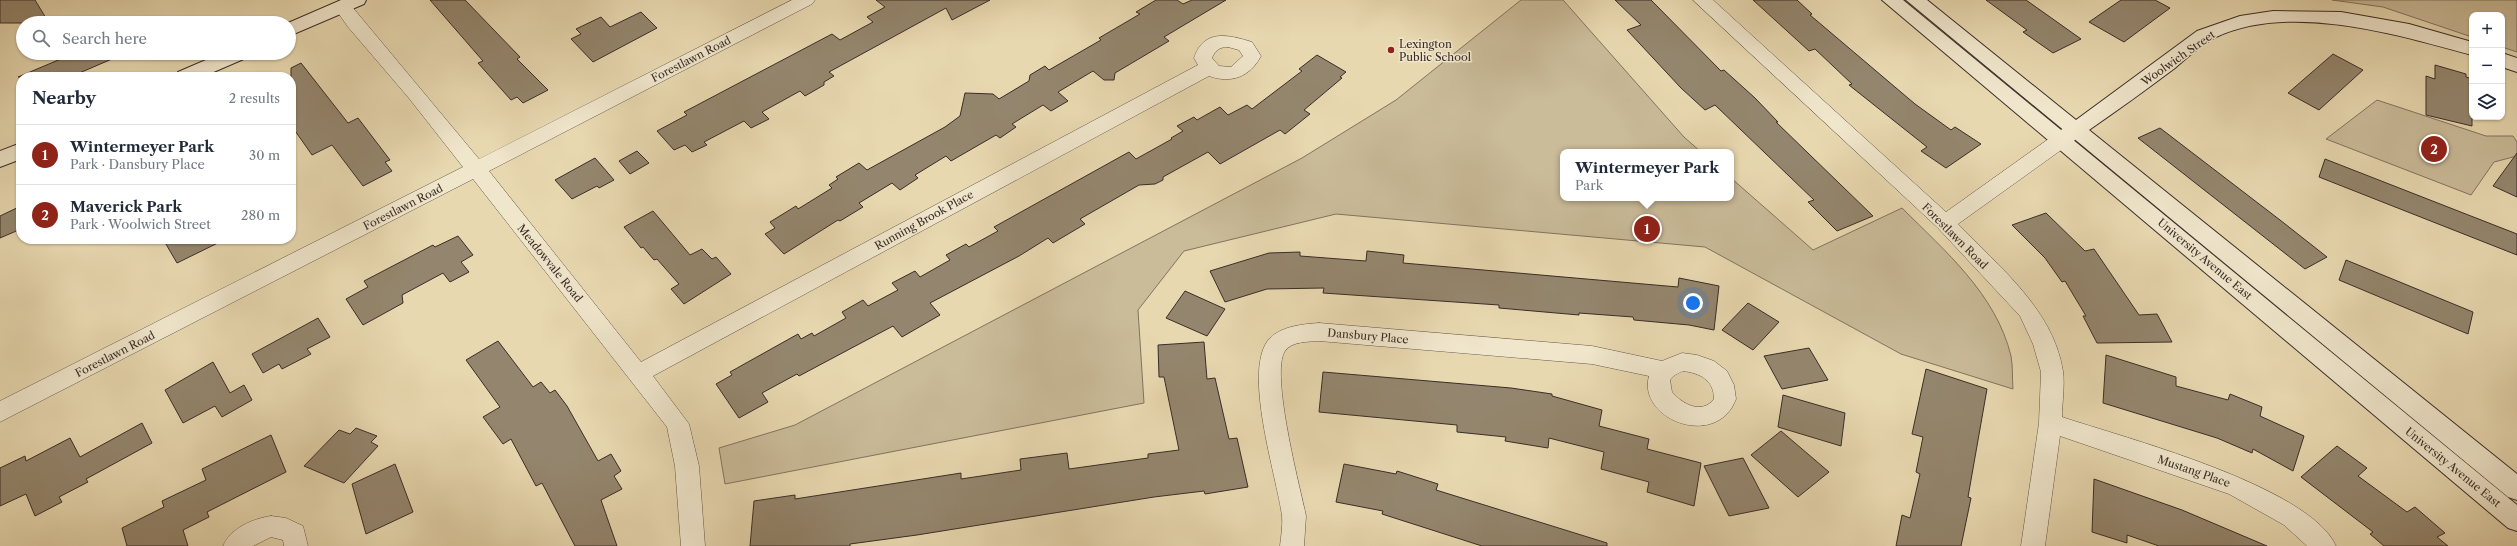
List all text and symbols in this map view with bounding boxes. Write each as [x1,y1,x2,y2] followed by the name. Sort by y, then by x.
[2469,12,2505,120] map controls
[2469,12,2505,48] button: +
[16,16,296,60] search box
[30,27,52,49] icon: search
[2138,27,2218,89] street label: Woolwich Street
[62,29,147,48] text: Search here
[649,33,733,85] street label: Forestlawn Road
[1399,37,1472,64] place label: Lexington Public School
[1386,45,1396,55] marker: Lexington Public School
[2469,48,2505,84] button: −
[2469,84,2505,120] button: layers
[32,88,96,108] text: Nearby
[229,90,280,106] text: 2 results
[2421,134,2447,164] pin: 2
[70,137,214,156] text: Wintermeyer Park
[42,147,48,163] text: 1
[249,147,280,163] text: 30 m
[1560,149,1734,201] popup
[70,156,205,172] text: Park · Dansbury Place
[1575,158,1719,177] text: Wintermeyer Park
[1575,177,1603,193] text: Park
[361,181,445,233] street label: Forestlawn Road
[872,187,976,253] street label: Running Brook Place
[70,197,182,216] text: Maverick Park
[1919,200,1991,272] street label: Forestlawn Road
[41,207,49,223] text: 2
[241,207,280,223] text: 280 m
[1634,214,1660,244] pin: 1
[2155,215,2255,303] street label: University Avenue East
[70,216,211,232] text: Park · Woolwich Street
[514,221,586,305] street label: Meadowvale Road
[1683,293,1703,313] your location
[1327,325,1409,347] street label: Dansbury Place
[73,328,157,380] street label: Forestlawn Road
[2402,424,2504,510] street label: University Avenue East
[2156,452,2232,490] street label: Mustang Place

